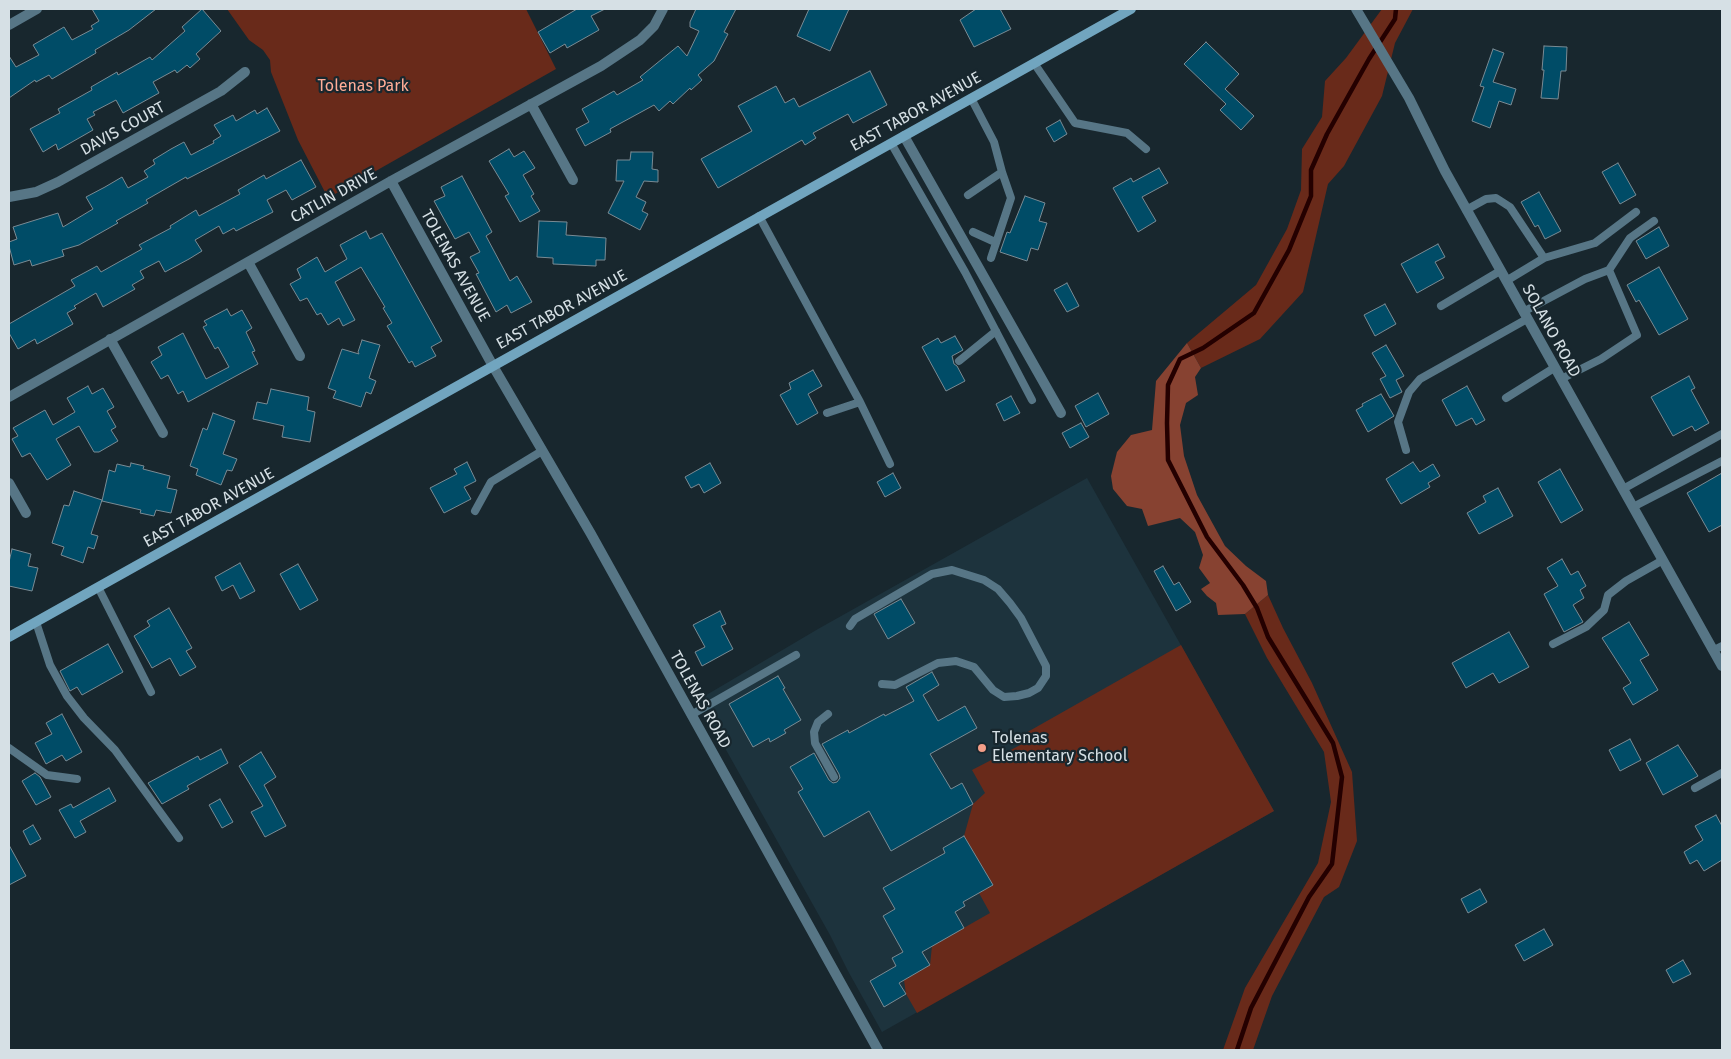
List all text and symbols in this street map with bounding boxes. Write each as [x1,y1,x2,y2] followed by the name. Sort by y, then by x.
[847,68,985,156] street label: EAST TABOR AVENUE
[317,77,409,97] park label: Tolenas Park
[77,98,169,160] street label: DAVIS COURT
[288,164,380,228] street label: CATLIN DRIVE
[416,207,494,325] street label: TOLENAS AVENUE
[493,266,631,354] street label: EAST TABOR AVENUE
[1518,281,1584,381] street label: SOLANO ROAD
[140,464,278,552] street label: EAST TABOR AVENUE
[665,648,735,752] street label: TOLENAS ROAD
[992,729,1127,767] place label: Tolenas Elementary School
[976,742,988,754] marker: Tolenas Elementary School

